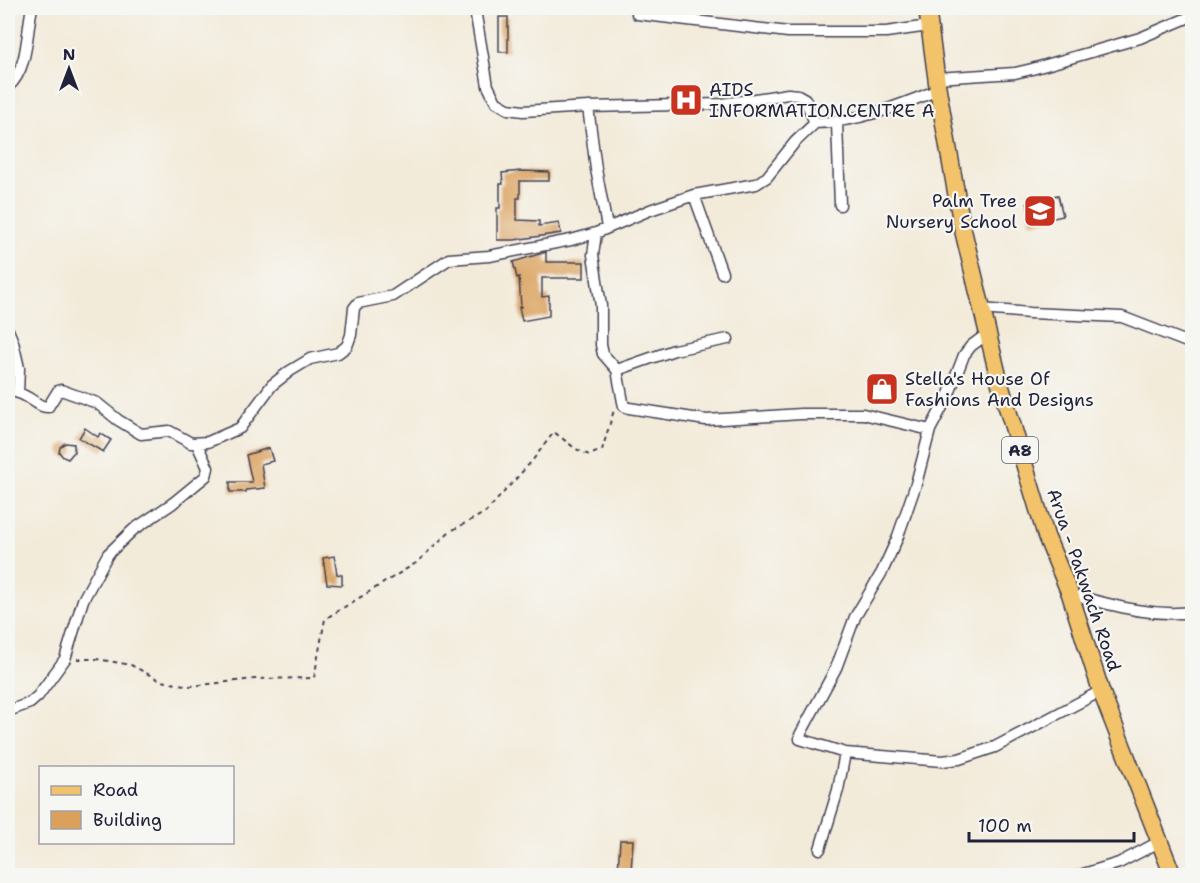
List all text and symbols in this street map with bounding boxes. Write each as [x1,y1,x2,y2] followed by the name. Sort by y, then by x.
[39,39,99,99] north arrow
[63,44,75,65] text: N
[709,78,935,123] place label: AIDS INFORMATION.CENTRE A
[668,82,704,118] hospital icon: AIDS INFORMATION.CENTRE A
[886,189,1018,234] place label: Palm Tree Nursery School
[1022,193,1058,229] school or university icon: Palm Tree Nursery School
[905,367,1094,412] place label: Stella's House Of Fashions And Designs
[864,371,900,407] shop icon: Stella's House Of Fashions And Designs
[1002,437,1038,463] road number: A8
[1041,485,1127,675] street label: Arua - Pakwach Road
[39,766,234,844] legend
[93,778,138,802] text: Road
[969,805,1134,843] scale bar
[93,808,162,832] text: Building
[978,814,1032,838] text: 100 m

